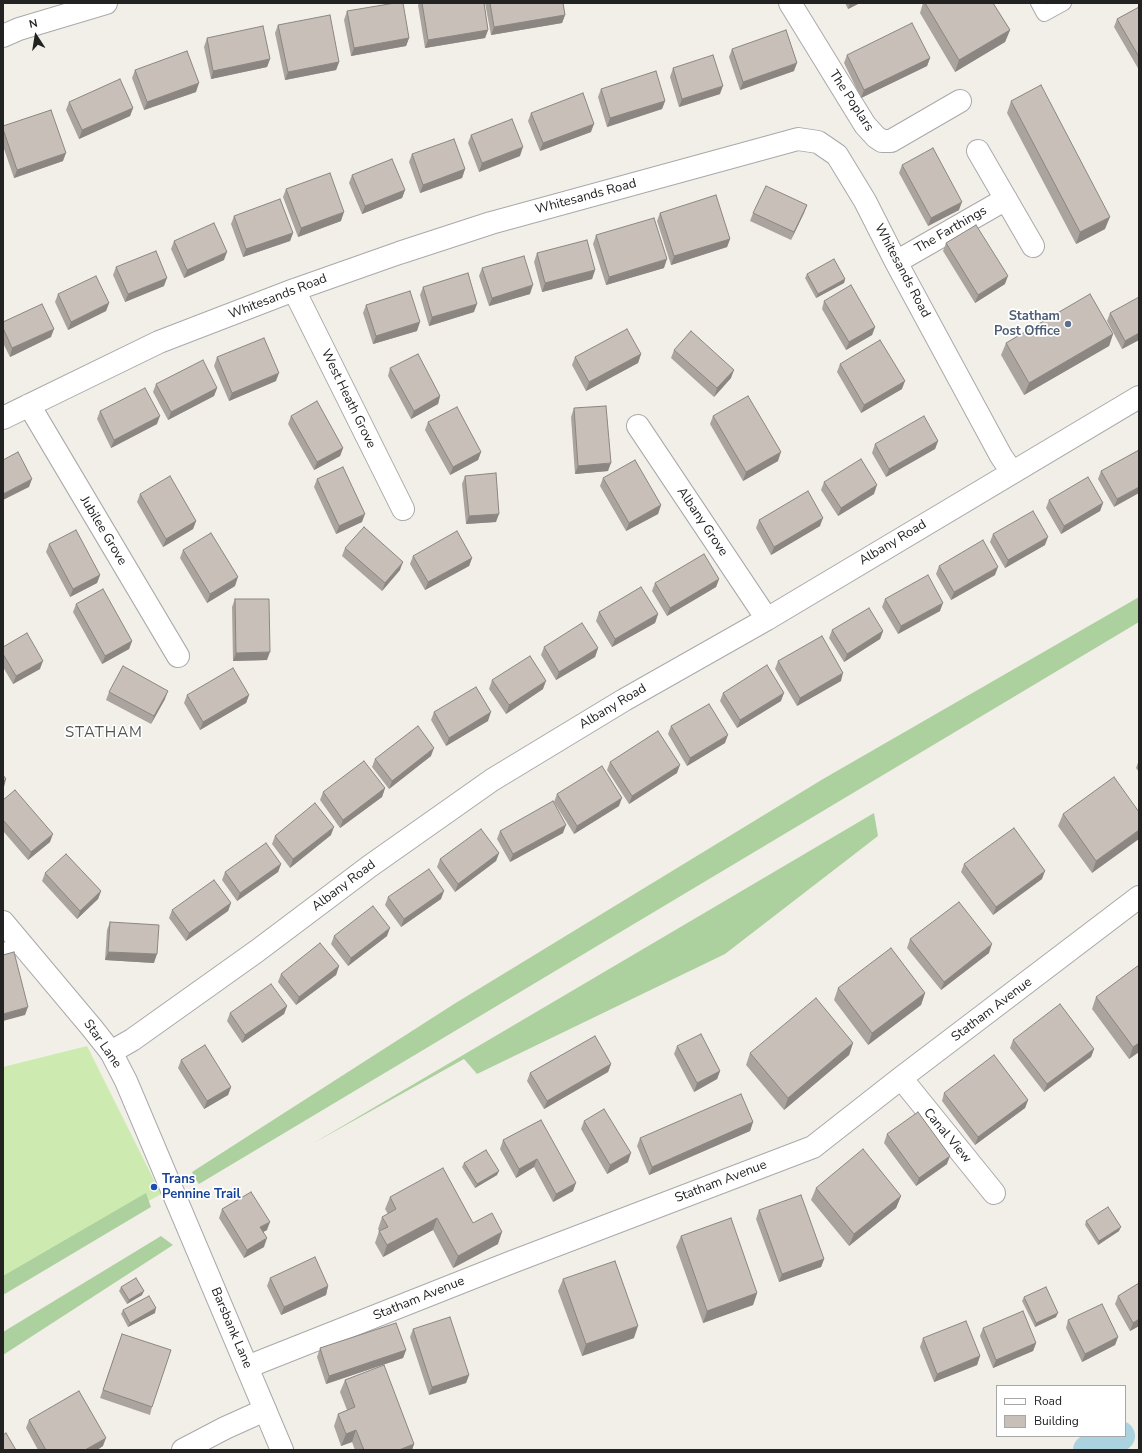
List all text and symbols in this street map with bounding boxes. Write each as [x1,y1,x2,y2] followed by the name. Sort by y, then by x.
[16,16,56,56] north arrow
[28,16,39,32] text: N
[825,67,877,135] street label: The Poplars
[534,176,638,218] street label: Whitesands Road
[912,203,990,257] street label: The Farthings
[871,221,933,321] street label: Whitesands Road
[227,271,329,323] street label: Whitesands Road
[994,309,1060,340] place label: Statham Post Office
[1063,319,1073,329] marker: Statham Post Office
[317,347,379,451] street label: West Heath Grove
[673,485,731,559] street label: Albany Grove
[76,494,130,568] street label: Jubilee Grove
[857,517,929,569] street label: Albany Road
[577,681,649,733] street label: Albany Road
[65,724,143,742] district label: STATHAM
[309,857,379,915] street label: Albany Road
[949,975,1035,1045] street label: Statham Avenue
[80,1017,124,1071] street label: Star Lane
[920,1105,974,1167] street label: Canal View
[673,1157,769,1207] street label: Statham Avenue
[162,1172,241,1203] place label: Trans Pennine Trail
[149,1182,159,1192] marker: Trans Pennine Trail
[371,1274,467,1324] street label: Statham Avenue
[207,1285,255,1371] street label: Barsbank Lane
[996,1385,1126,1437] legend
[1034,1393,1062,1409] text: Road
[1034,1413,1079,1429] text: Building

